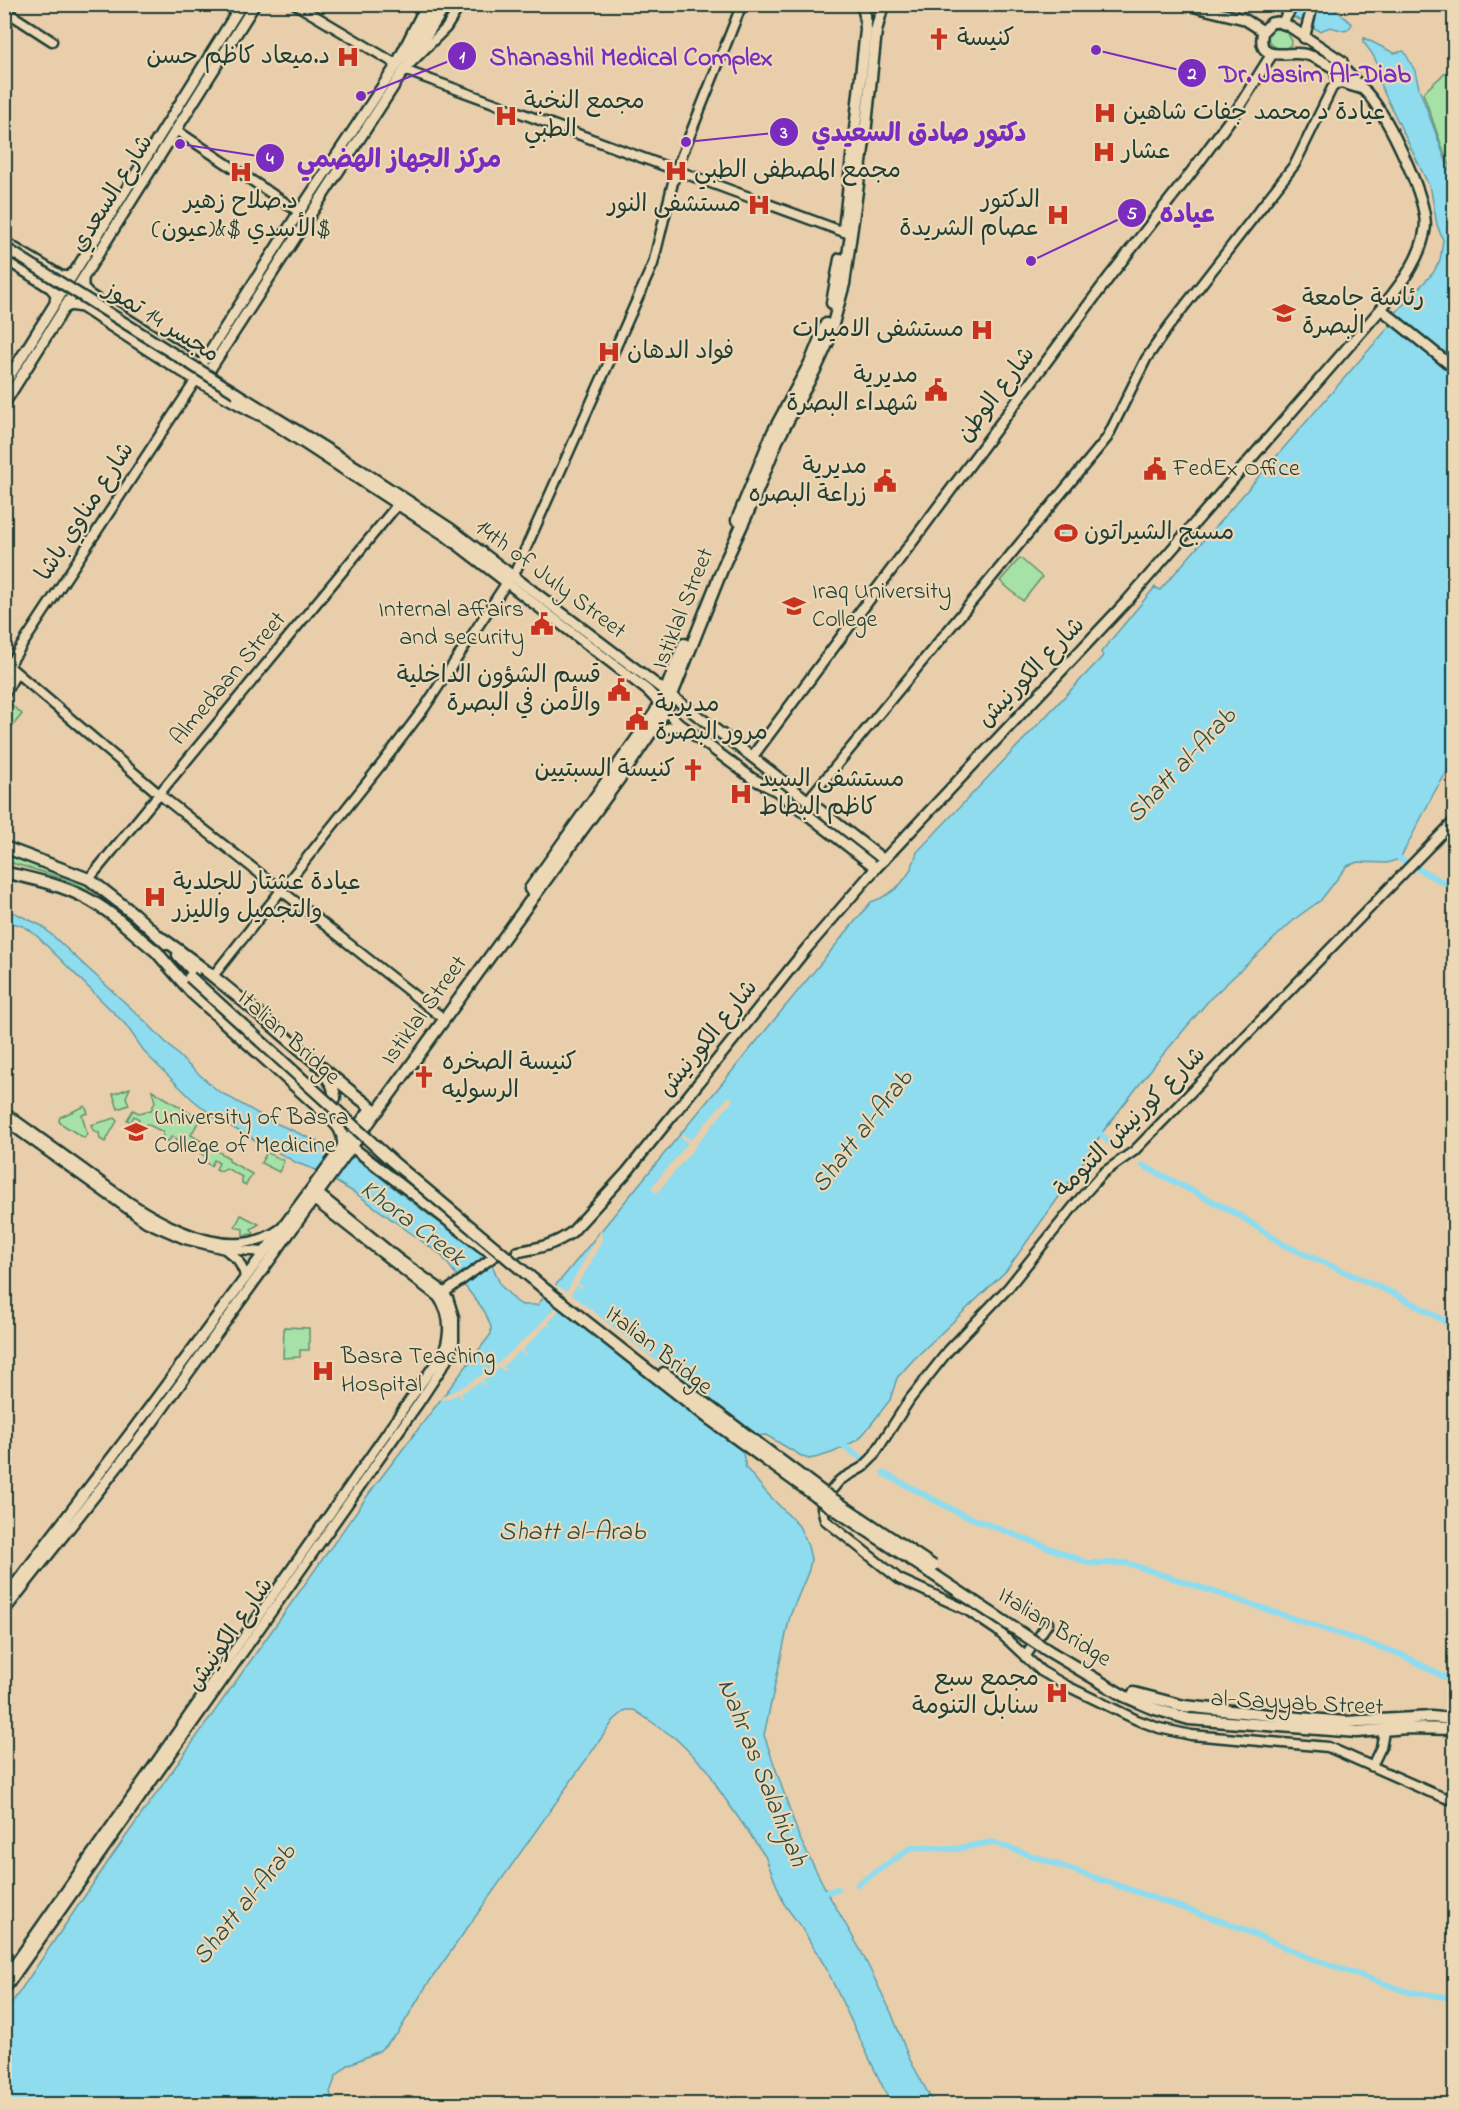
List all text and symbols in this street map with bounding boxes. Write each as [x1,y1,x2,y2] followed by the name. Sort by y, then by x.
[957,22,1014,57] place label: كنيسة
[926,26,952,52] church icon: كنيسة
[447,34,784,78] callout: Shanashil Medical Complex
[146,40,330,75] place label: د.ميعاد كاظم حسن
[489,40,773,78] text: Shanashil Medical Complex
[335,44,361,70] hospital icon: د.ميعاد كاظم حسن
[459,45,465,71] text: 1
[1177,51,1423,95] callout: Dr. Jasim Al-Diab
[1218,57,1411,95] text: Dr. Jasim Al-Diab
[1187,62,1197,88] text: 2
[524,85,645,149] place label: مجمع النخبة الطبي
[1123,96,1385,131] place label: عيادة د محمد جفات شاهين
[1092,100,1118,126] hospital icon: عيادة د محمد جفات شاهين
[493,103,519,129] hospital icon: مجمع النخبة الطبي
[769,110,1038,154] callout: دكتور صادق السعيدي
[812,116,1026,154] text: دكتور صادق السعيدي
[779,121,788,147] text: 3
[63,128,163,260] street label: شارع السعدي
[1120,135,1170,170] place label: عشار
[255,136,514,180] callout: مركز الجهاز الهضمي
[1091,139,1117,165] hospital icon: عشار
[297,142,501,182] text: مركز الجهاز الهضمي
[266,147,274,173] text: 4
[694,154,901,190] place label: مجمع المصطفى الطبي
[663,158,689,184] hospital icon: مجمع المصطفى الطبي
[228,159,254,185] hospital icon: د.صلاح زهير الأسدي $&(عيون)$
[899,184,1040,247] place label: الدكتور عصام الشريدة
[151,185,331,248] place label: د.صلاح زهير الأسدي $&(عيون)$
[606,188,741,223] place label: مستشفى النور
[1117,191,1226,235] callout: عياده
[746,192,772,218] hospital icon: مستشفى النور
[1159,197,1215,235] text: عياده
[1045,202,1071,228] hospital icon: الدكتور عصام الشريدة
[1127,202,1138,228] text: 5
[95,272,226,372] street label: مجسر 14 تموز
[1302,282,1424,345] place label: رئاسة جامعة البصرة
[1271,300,1297,326] school or university icon: رئاسة جامعة البصرة
[792,313,964,348] place label: مستشفى الاميرات
[969,317,995,343] hospital icon: مستشفى الاميرات
[627,335,734,370] place label: فواد الدهان
[596,339,622,365] hospital icon: فواد الدهان
[949,340,1045,450] street label: شارع الوطن
[786,359,918,422] place label: مديرية شهداء البصرة
[923,377,949,403] public building icon: مديرية شهداء البصرة
[28,435,144,589] street label: شارع مناوي باشا
[748,450,867,513] place label: مديرية زراعة البصره
[1172,452,1300,487] place label: FedEx Office
[1142,456,1168,482] public building icon: FedEx Office
[872,468,898,494] public building icon: مديرية زراعة البصره
[466,511,633,649] street label: 14th of July Street
[1084,516,1234,551] place label: مسبح الشيراتون
[1053,520,1079,546] sports icon: مسبح الشيراتون
[644,543,724,675] street label: Istiklal Street
[812,575,951,638] place label: Iraq University College
[378,593,524,657] place label: Internal affairs and security
[781,593,807,619] school or university icon: Iraq University College
[162,604,296,754] street label: Almedaan Street
[970,610,1094,736] street label: شارع الكورنيش
[529,611,555,637] public building icon: Internal affairs and security
[397,659,601,722] place label: قسم الشؤون الداخلية والأمن في البصرة
[606,677,632,703] public building icon: قسم الشؤون الداخلية والأمن في البصرة
[655,688,768,751] place label: مديرية مرور البصرة
[1118,698,1247,833] water label: Shatt al-Arab
[624,706,650,732] public building icon: مديرية مرور البصرة
[535,753,675,788] place label: كنيسة السبتيين
[680,757,706,783] church icon: كنيسة السبتيين
[759,763,905,826] place label: مستشفى السيد كاظم البطاط
[728,781,754,807] hospital icon: مستشفى السيد كاظم البطاط
[171,866,361,929] place label: عيادة عشتار للجلدية والتجميل والليزر
[142,884,168,910] hospital icon: عيادة عشتار للجلدية والتجميل والليزر
[373,949,477,1073] street label: Istiklal Street
[651,973,767,1105] street label: شارع الكورنيش
[228,982,348,1094] street label: Italian Bridge
[1047,1039,1215,1207] street label: شارع كورنيش التنومة
[442,1046,577,1109] place label: كنيسة الصخره الرسوليه
[803,1061,924,1202] water label: Shatt al-Arab
[411,1064,437,1090] church icon: كنيسة الصخره الرسوليه
[154,1101,349,1164] place label: University of Basra College of Medicine
[123,1119,149,1145] school or university icon: University of Basra College of Medicine
[351,1171,474,1277] water label: Khora Creek
[596,1298,720,1405] street label: Italian Bridge
[340,1340,495,1403] place label: Basra Teaching Hospital
[310,1358,336,1384] hospital icon: Basra Teaching Hospital
[498,1514,647,1552] water label: Shatt al-Arab
[179,1571,283,1699] street label: شارع الكونيش
[990,1579,1118,1677] street label: Italian Bridge
[912,1662,1039,1725] place label: مجمع سبع سنابل التنومة
[706,1673,816,1873] water label: Nahr as Salahiyah
[1044,1680,1070,1706] hospital icon: مجمع سبع سنابل التنومة
[1210,1682,1384,1727] street label: al-Sayyab Street
[184,1835,307,1974] water label: Shatt al-Arab

